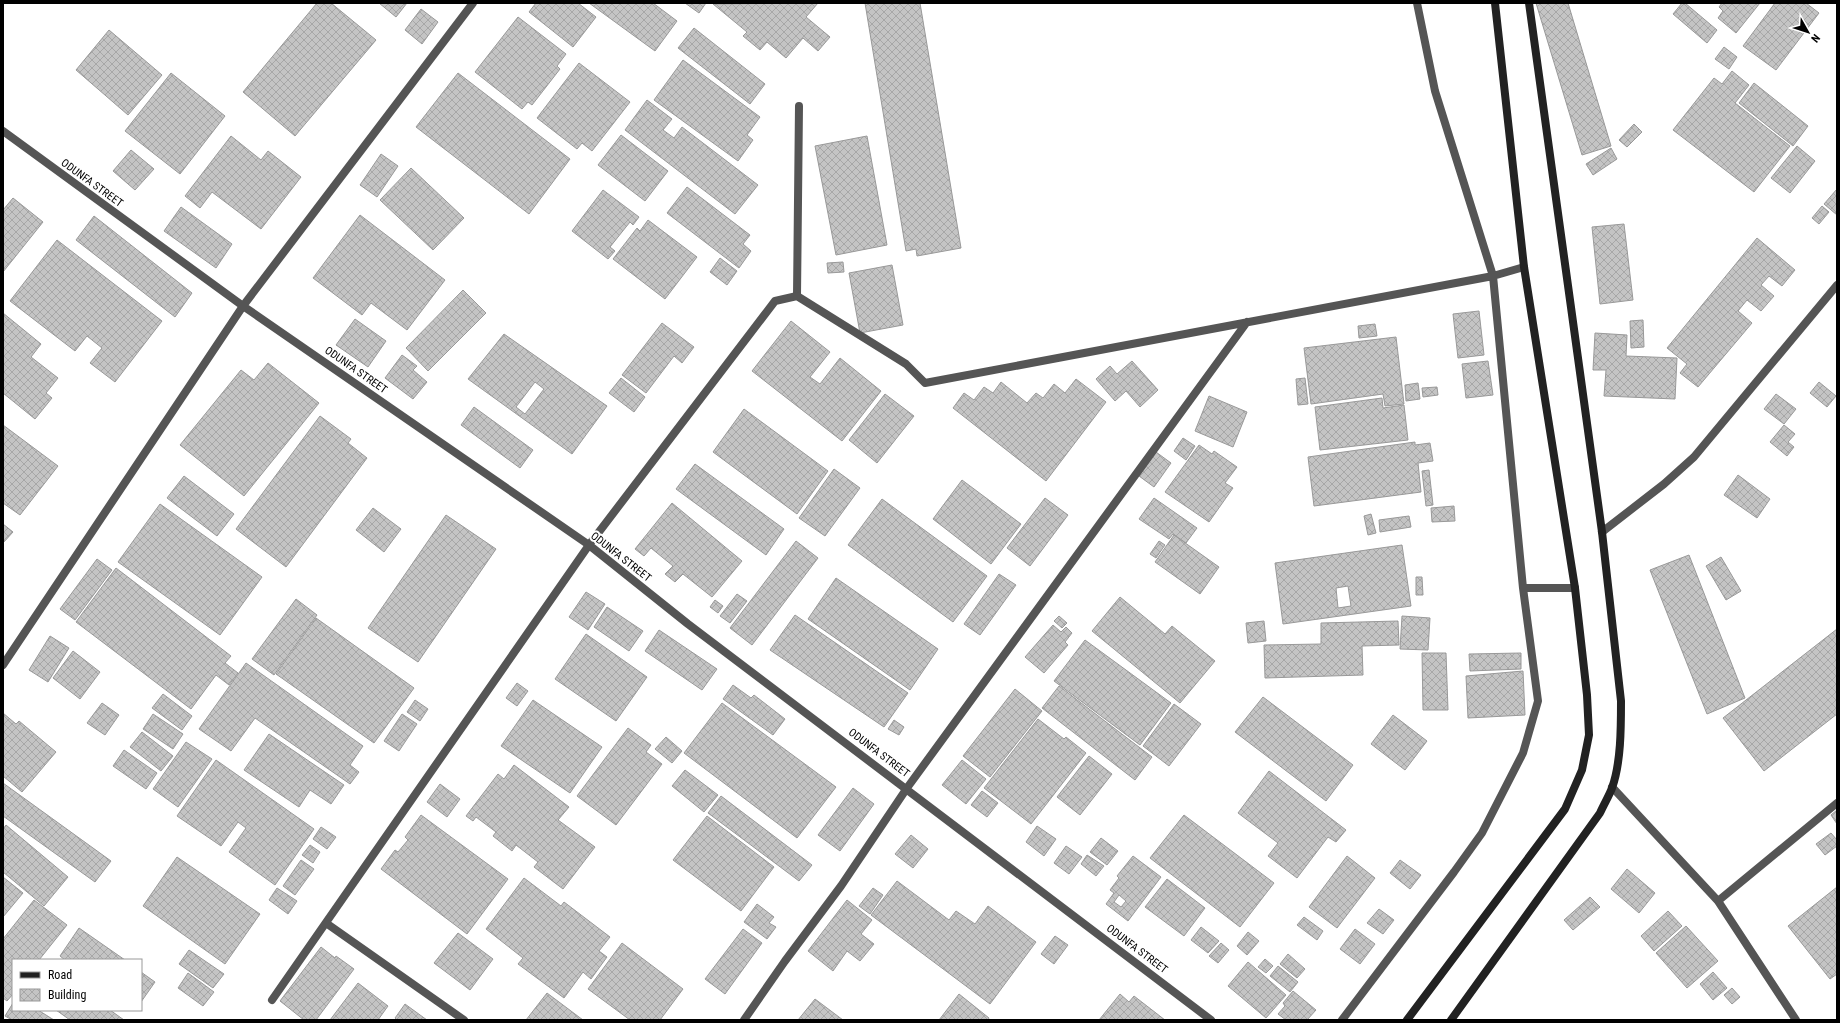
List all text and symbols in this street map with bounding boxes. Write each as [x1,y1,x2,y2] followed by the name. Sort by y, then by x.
[1788,12,1828,52] north arrow
[1808,31,1823,45] text: N
[59,156,126,210] street label: ODUNFA STREET
[322,344,390,396] street label: ODUNFA STREET
[588,529,654,585] street label: ODUNFA STREET
[846,726,912,780] street label: ODUNFA STREET
[1104,922,1170,976] street label: ODUNFA STREET
[12,959,142,1011] legend
[48,968,72,982] text: Road
[48,988,86,1002] text: Building

